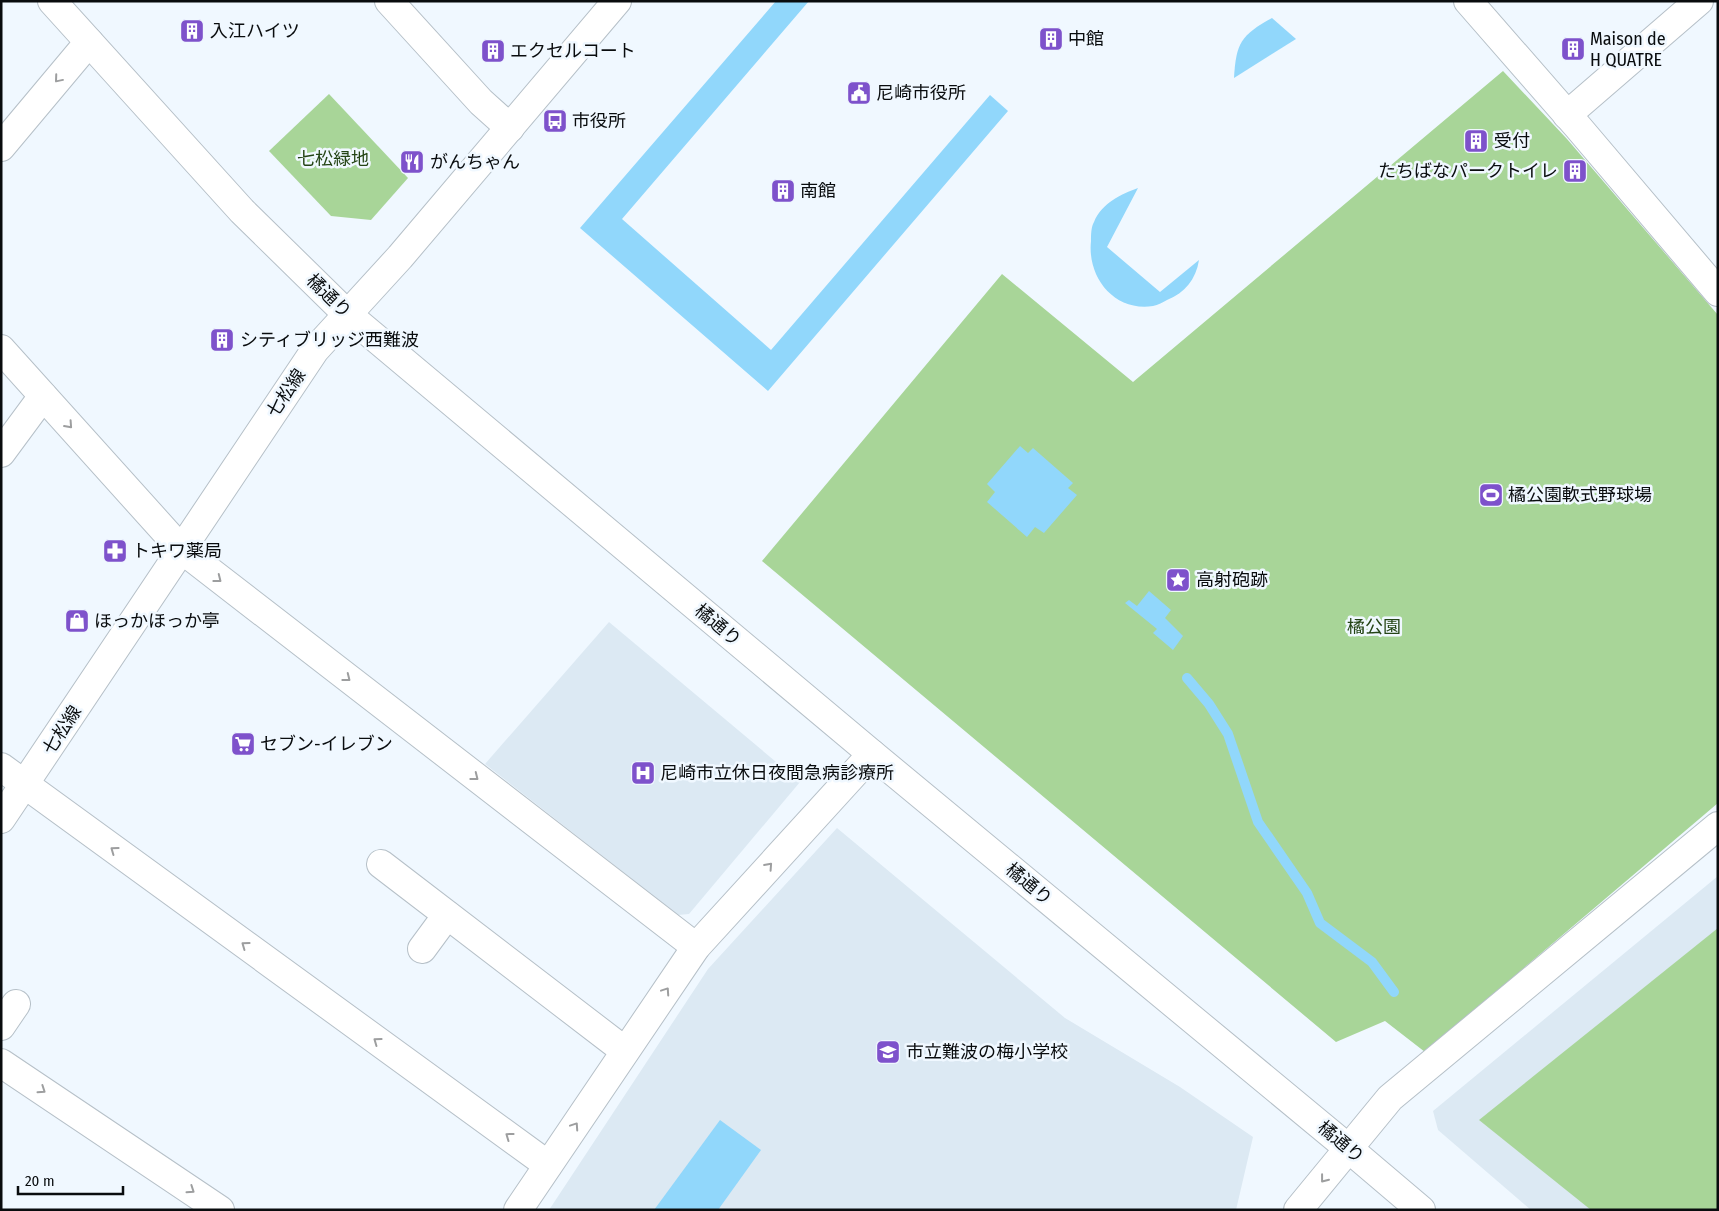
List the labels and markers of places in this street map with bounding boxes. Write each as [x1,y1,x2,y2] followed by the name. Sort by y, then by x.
[179,18,205,44] building icon: 入江ハイツ
[210,20,300,42] place label: 入江ハイツ
[1038,26,1064,52] building icon: 中館
[1068,28,1104,50] place label: 中館
[1590,28,1666,71] place label: Maison de H QUATRE
[1560,36,1586,62] building icon: Maison de H QUATRE
[480,38,506,64] building icon: エクセルコート
[510,40,636,62] place label: エクセルコート
[846,80,872,106] public building icon: 尼崎市役所
[876,82,966,104] place label: 尼崎市役所
[542,108,568,134] bus stop icon: 市役所
[572,110,626,132] place label: 市役所
[1463,128,1489,154] building icon: 受付
[1494,130,1530,152] place label: 受付
[399,149,425,175] restaurant icon: がんちゃん
[430,151,520,173] place label: がんちゃん
[1562,158,1588,184] building icon: たちばなパークトイレ
[1378,160,1558,182] place label: たちばなパークトイレ
[770,178,796,204] building icon: 南館
[800,180,836,202] place label: 南館
[209,327,235,353] building icon: シティブリッジ西難波
[240,329,419,351] place label: シティブリッジ西難波
[1478,482,1504,508] sports icon: 橘公園軟式野球場
[1508,484,1652,506] place label: 橘公園軟式野球場
[102,538,128,564] pharmacy icon: トキワ薬局
[132,540,222,562] place label: トキワ薬局
[1165,567,1191,593] place icon: 高射砲跡
[1196,569,1268,591] place label: 高射砲跡
[64,608,90,634] shop icon: ほっかほっか亭
[94,610,220,632] place label: ほっかほっか亭
[230,731,256,757] supermarket icon: セブン-イレブン
[260,733,393,755] place label: セブン-イレブン
[630,760,656,786] hospital icon: 尼崎市立休日夜間急病診療所
[660,762,894,784] place label: 尼崎市立休日夜間急病診療所
[875,1039,901,1065] school or university icon: 市立難波の梅小学校
[906,1041,1068,1063] place label: 市立難波の梅小学校

